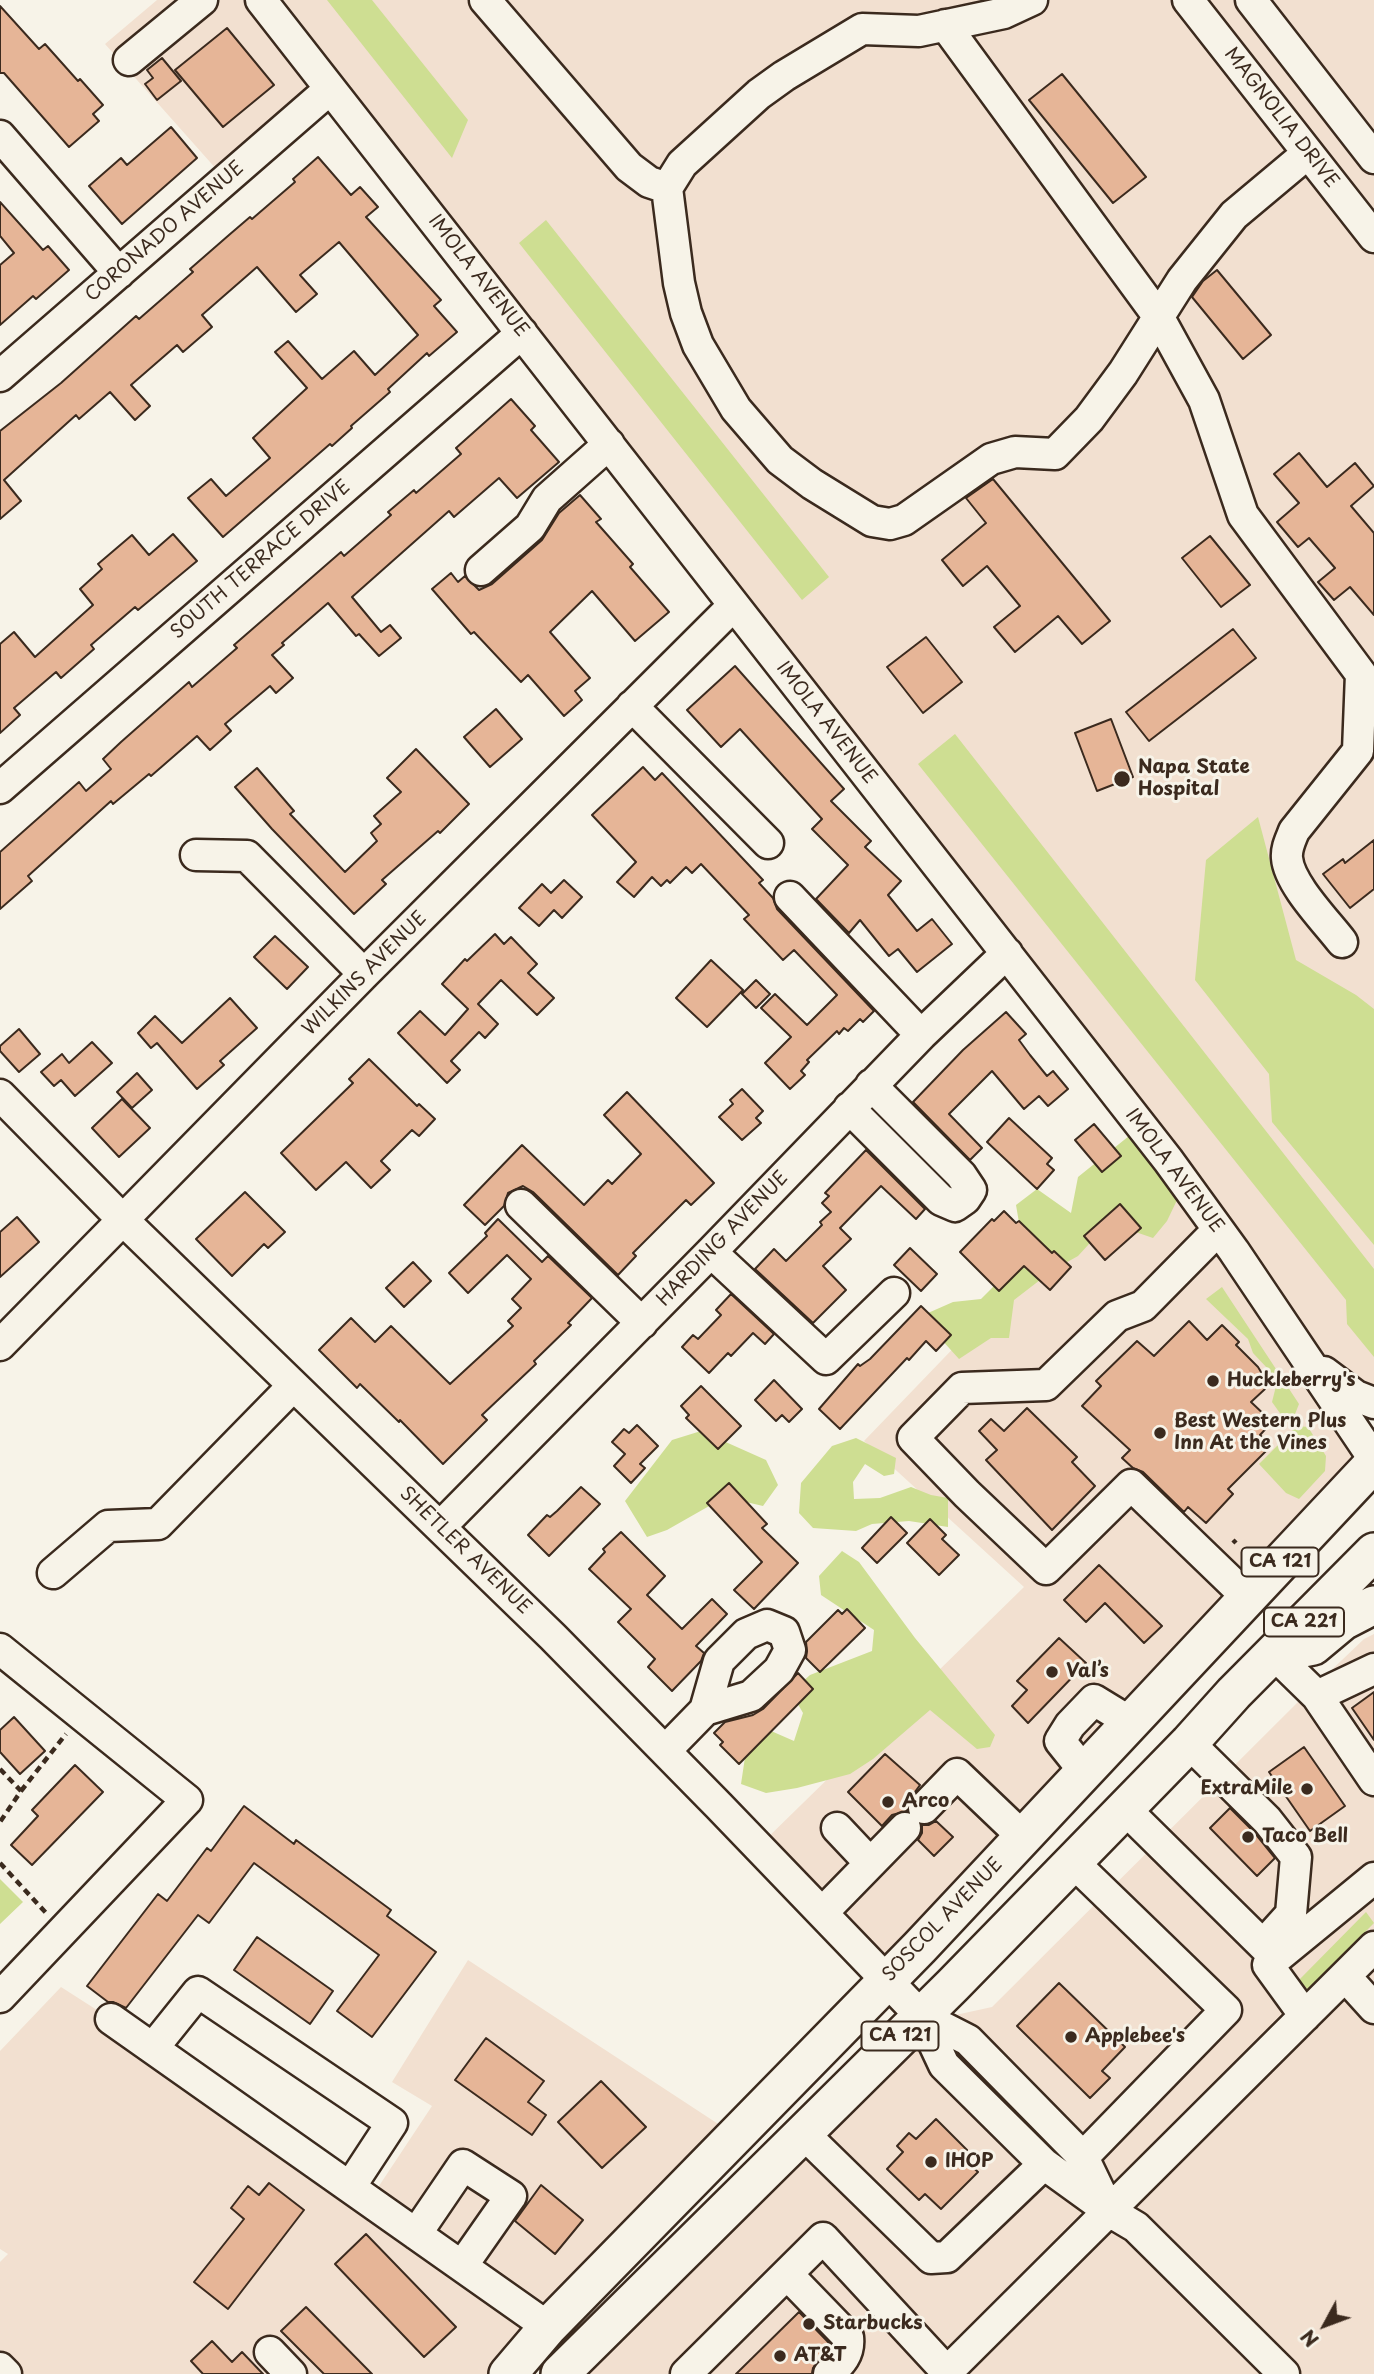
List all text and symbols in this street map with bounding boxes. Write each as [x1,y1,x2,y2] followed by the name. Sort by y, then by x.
[1219,43,1343,193] street label: MAGNOLIA DRIVE
[81,157,249,307] street label: CORONADO AVENUE
[423,210,533,342] street label: IMOLA AVENUE
[167,476,355,644] street label: SOUTH TERRACE DRIVE
[771,657,881,789] street label: IMOLA AVENUE
[1138,757,1250,801] place label: Napa State Hospital
[1112,769,1132,789] marker: Napa State Hospital
[298,907,432,1041] street label: WILKINS AVENUE
[1120,1105,1228,1237] street label: IMOLA AVENUE
[653,1167,793,1311] street label: HARDING AVENUE
[1227,1370,1356,1392] place label: Huckleberry's
[1205,1373,1221,1389] marker: Huckleberry's
[1174,1411,1346,1455] place label: Best Western Plus Inn At the Vines
[1152,1425,1168,1441] marker: Best Western Plus Inn At the Vines
[395,1483,535,1619] street label: SHETLER AVENUE
[1242,1548,1318,1576] road number: CA 121
[1264,1608,1344,1637] road number: CA 221
[1066,1661,1109,1683] place label: Val’s
[1044,1664,1060,1680] marker: Val’s
[1201,1778,1293,1800] place label: ExtraMile
[1299,1781,1315,1797] marker: ExtraMile
[902,1791,949,1813] place label: Arco
[880,1794,896,1810] marker: Arco
[1262,1826,1348,1848] place label: Taco Bell
[1240,1829,1256,1845] marker: Taco Bell
[878,1853,1008,1987] street label: SOSCOL AVENUE
[862,2022,939,2050] road number: CA 121
[1085,2026,1185,2048] place label: Applebee's
[1063,2029,1079,2045] marker: Applebee's
[945,2151,993,2173] place label: IHOP
[923,2154,939,2170] marker: IHOP
[1290,2290,1360,2360] north arrow
[823,2313,923,2335] place label: Starbucks
[801,2316,817,2332] marker: Starbucks
[1294,2324,1325,2354] text: N
[794,2345,846,2367] place label: AT&T
[772,2348,788,2364] marker: AT&T

